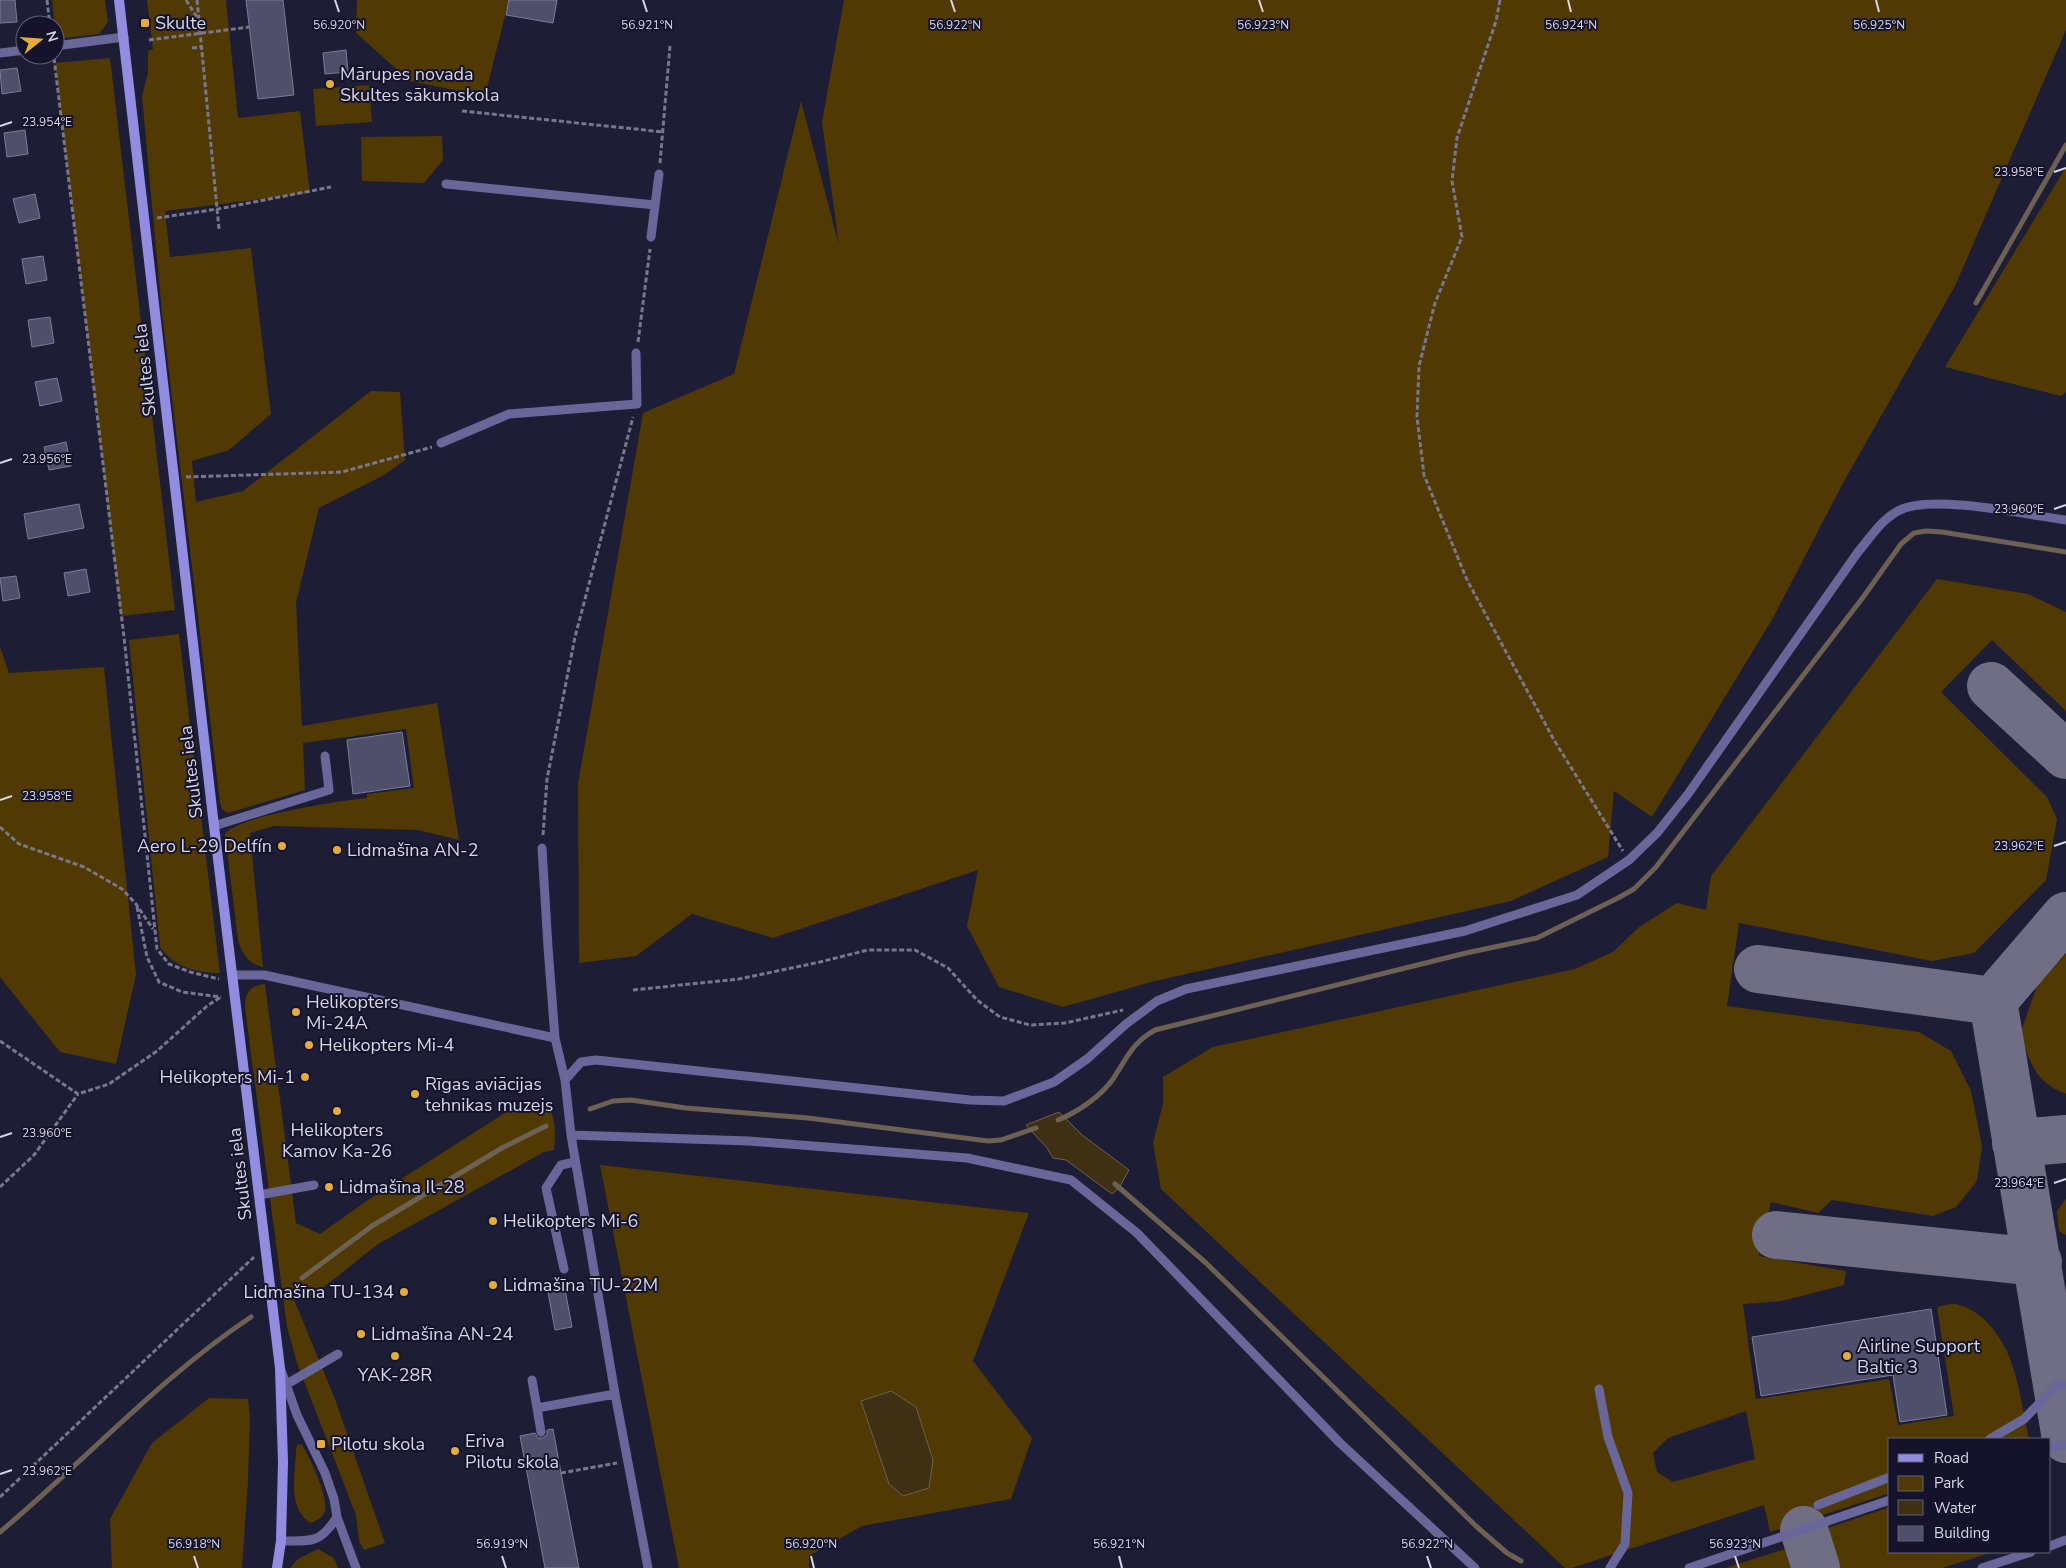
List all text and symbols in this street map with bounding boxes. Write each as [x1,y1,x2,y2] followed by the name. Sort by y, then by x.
[155,11,206,35] place label: Skulte
[15,15,65,65] north arrow
[139,17,151,29] marker: Skulte
[313,17,365,33] text: 56.920°N
[621,17,673,33] text: 56.921°N
[929,17,981,33] text: 56.922°N
[1237,17,1289,33] text: 56.923°N
[1545,17,1597,33] text: 56.924°N
[1853,17,1905,33] text: 56.925°N
[41,29,63,44] text: N
[340,62,499,107] place label: Mārupes novada Skultes sākumskola
[324,78,336,90] marker: Mārupes novada Skultes sākumskola
[22,114,72,130] text: 23.954°E
[1994,164,2044,180] text: 23.958°E
[128,322,162,418] street label: Skultes iela
[22,451,72,467] text: 23.956°E
[1994,501,2044,517] text: 23.960°E
[173,724,209,820] street label: Skultes iela
[22,788,72,804] text: 23.958°E
[137,834,272,858] place label: Aero L-29 Delfín
[347,838,479,862] place label: Lidmašīna AN-2
[1994,838,2044,854] text: 23.962°E
[276,840,288,852] marker: Aero L-29 Delfín
[331,844,343,856] marker: Lidmašīna AN-2
[306,990,399,1035] place label: Helikopters Mi-24A
[290,1006,302,1018] marker: Helikopters Mi-24A
[319,1033,455,1057] place label: Helikopters Mi-4
[303,1039,315,1051] marker: Helikopters Mi-4
[160,1065,295,1089] place label: Helikopters Mi-1
[299,1071,311,1083] marker: Helikopters Mi-1
[425,1072,553,1117] place label: Rīgas aviācijas tehnikas muzejs
[409,1088,421,1100] marker: Rīgas aviācijas tehnikas muzejs
[331,1105,343,1117] marker: Helikopters Kamov Ka-26
[282,1118,392,1163] place label: Helikopters Kamov Ka-26
[22,1125,72,1141] text: 23.960°E
[222,1126,258,1222] street label: Skultes iela
[339,1175,465,1199] place label: Lidmašīna Il-28
[1994,1175,2044,1191] text: 23.964°E
[323,1181,335,1193] marker: Lidmašīna Il-28
[503,1209,638,1233] place label: Helikopters Mi-6
[487,1215,499,1227] marker: Helikopters Mi-6
[503,1273,658,1297] place label: Lidmašīna TU-22M
[487,1279,499,1291] marker: Lidmašīna TU-22M
[243,1280,394,1304] place label: Lidmašīna TU-134
[398,1286,410,1298] marker: Lidmašīna TU-134
[371,1322,513,1346] place label: Lidmašīna AN-24
[355,1328,367,1340] marker: Lidmašīna AN-24
[1857,1334,1981,1379] place label: Airline Support Baltic 3
[389,1350,401,1362] marker: YAK-28R
[1841,1350,1853,1362] marker: Airline Support Baltic 3
[357,1363,432,1387] place label: YAK-28R
[465,1429,559,1474] place label: Eriva Pilotu skola
[331,1432,425,1456] place label: Pilotu skola
[315,1438,327,1450] marker: Pilotu skola
[1888,1438,2051,1553] legend
[449,1445,461,1457] marker: Eriva Pilotu skola
[1934,1448,1969,1468] text: Road
[22,1463,72,1479] text: 23.962°E
[1934,1473,1964,1493] text: Park
[1934,1498,1977,1518] text: Water
[1934,1523,1990,1543] text: Building
[168,1536,220,1552] text: 56.918°N
[476,1536,528,1552] text: 56.919°N
[785,1536,837,1552] text: 56.920°N
[1093,1536,1145,1552] text: 56.921°N
[1401,1536,1453,1552] text: 56.922°N
[1709,1536,1761,1552] text: 56.923°N

